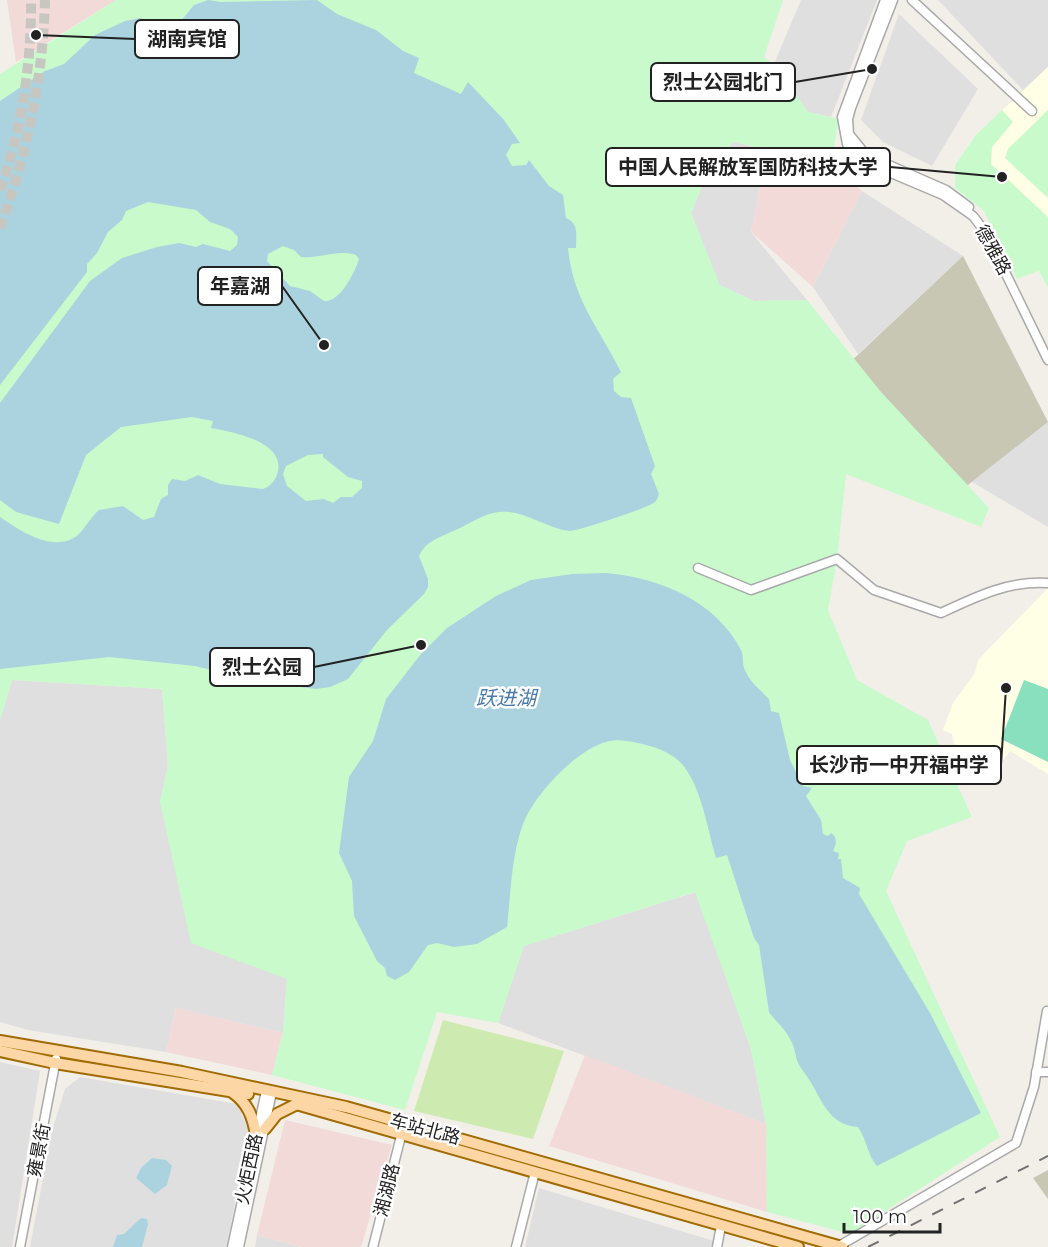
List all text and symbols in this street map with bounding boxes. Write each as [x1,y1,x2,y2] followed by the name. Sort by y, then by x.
[135,20,239,58] callout: 湖南宾馆
[147,27,227,51] text: 湖南宾馆
[651,63,795,101] callout: 烈士公园北门
[663,70,783,94] text: 烈士公园北门
[606,148,890,186] callout: 中国人民解放军国防科技大学
[618,155,878,179] text: 中国人民解放军国防科技大学
[970,221,1016,279] street label: 德雅路
[198,267,282,305] callout: 年嘉湖
[210,274,270,298] text: 年嘉湖
[210,648,314,686] callout: 烈士公园
[222,655,302,679] text: 烈士公园
[476,686,539,710] water label: 跃进湖
[797,746,1001,784] callout: 长沙市一中开福中学
[809,753,989,777] text: 长沙市一中开福中学
[387,1109,463,1149] street label: 车站北路
[23,1121,55,1179] street label: 雍景街
[231,1131,267,1207] street label: 火炬西路
[370,1161,404,1219] street label: 湘湖路
[844,1196,940,1234] scale bar
[853,1206,907,1228] text: 100 m

